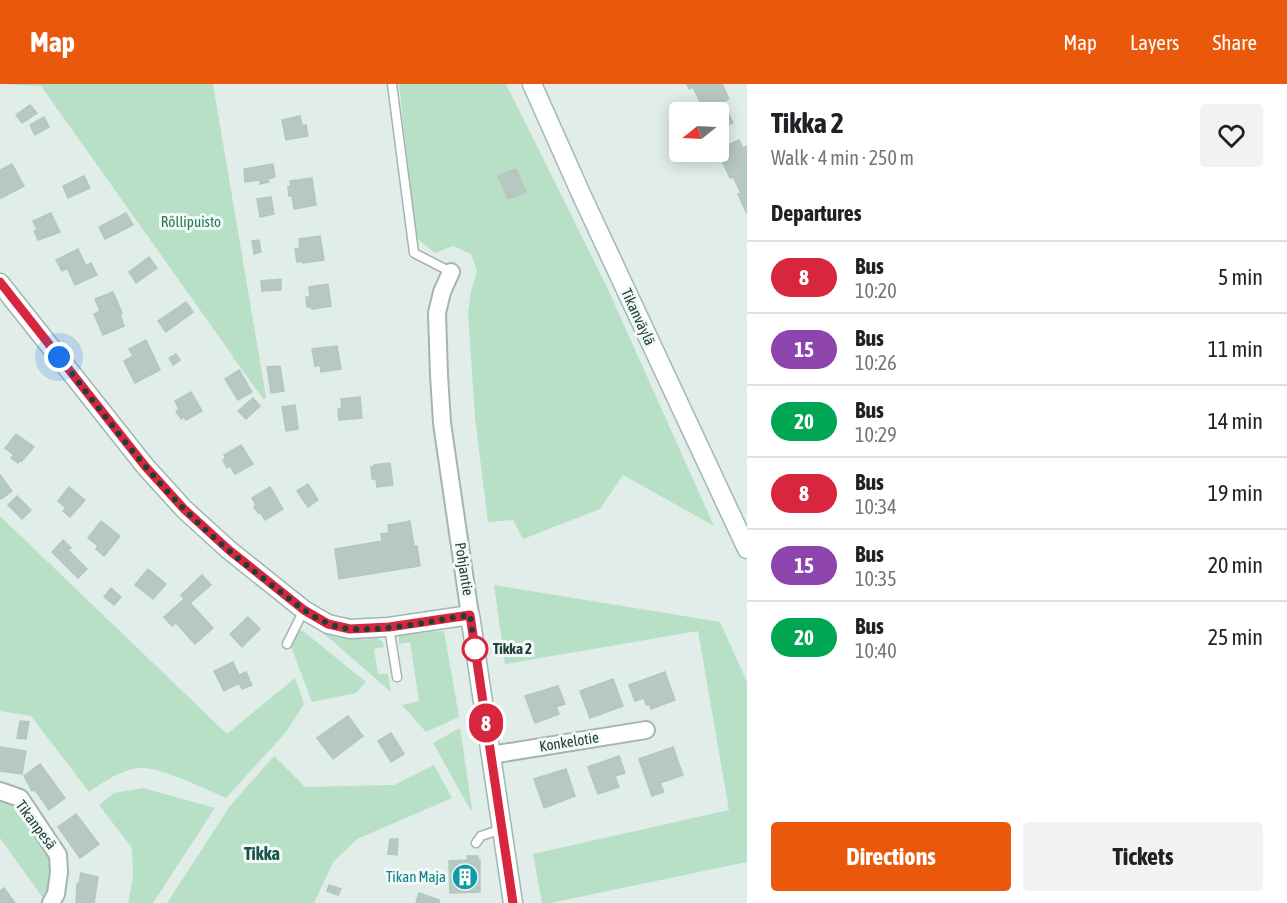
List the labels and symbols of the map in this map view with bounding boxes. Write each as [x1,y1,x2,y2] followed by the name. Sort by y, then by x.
[669,102,729,162] north arrow
[161,213,221,230] park label: Röllipuisto
[618,286,659,348] street label: Tikanväylä
[44,342,74,372] your location
[452,541,477,597] street label: Pohjantie
[462,636,488,662] marker: Tikka 2
[493,640,532,657] place label: Tikka 2
[466,704,506,742] line badge: 8
[538,728,600,755] street label: Konkelotie
[13,797,60,853] street label: Tikanpesä
[244,843,280,864] district label: Tikka
[450,862,480,892] building icon: Tikan Maja
[386,868,446,885] place label: Tikan Maja

